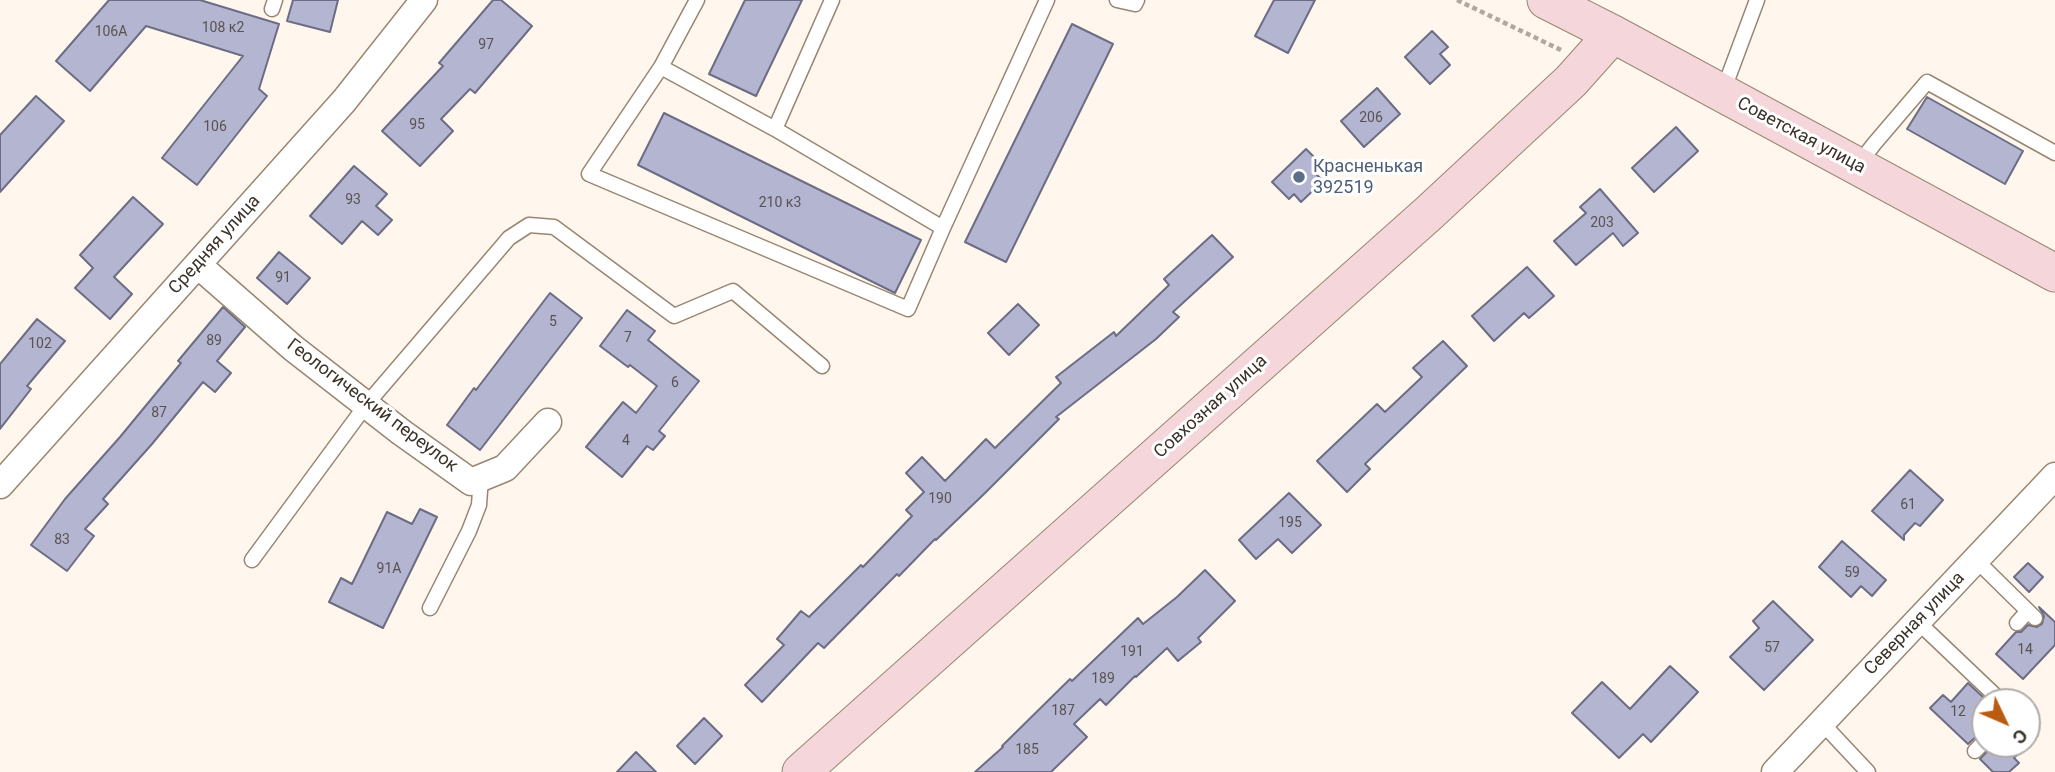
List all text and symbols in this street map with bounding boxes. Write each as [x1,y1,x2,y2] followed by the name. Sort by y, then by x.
[202,20,244,36] house number: 108 к2
[95,24,127,40] house number: 106А
[478,37,494,53] house number: 97
[1733,93,1869,179] street label: Советская улица
[1359,110,1383,126] house number: 206
[409,117,425,133] house number: 95
[203,119,227,135] house number: 106
[1313,156,1423,198] place label: Красненькая 392519
[1291,169,1307,185] marker: Красненькая 392519
[165,191,265,299] street label: Средняя улица
[345,192,361,208] house number: 93
[759,195,801,211] house number: 210 к3
[1590,215,1614,231] house number: 203
[275,270,291,286] house number: 91
[549,314,557,330] house number: 5
[624,330,632,346] house number: 7
[206,333,222,349] house number: 89
[282,335,462,477] street label: Геологический переулок
[28,336,52,352] house number: 102
[1150,351,1272,463] street label: Совхозная улица
[671,375,679,391] house number: 6
[151,405,167,421] house number: 87
[622,433,630,449] house number: 4
[928,491,952,507] house number: 190
[1900,497,1916,513] house number: 61
[1278,515,1302,531] house number: 195
[54,532,70,548] house number: 83
[377,561,401,577] house number: 91А
[1844,565,1860,581] house number: 59
[1860,568,1970,680] street label: Северная улица
[1764,640,1780,656] house number: 57
[2017,642,2033,658] house number: 14
[1120,644,1144,660] house number: 191
[1091,671,1115,687] house number: 189
[1971,688,2041,758] north arrow
[1051,703,1075,719] house number: 187
[1950,704,1966,720] house number: 12
[2007,724,2033,749] text: С
[1015,742,1039,758] house number: 185

